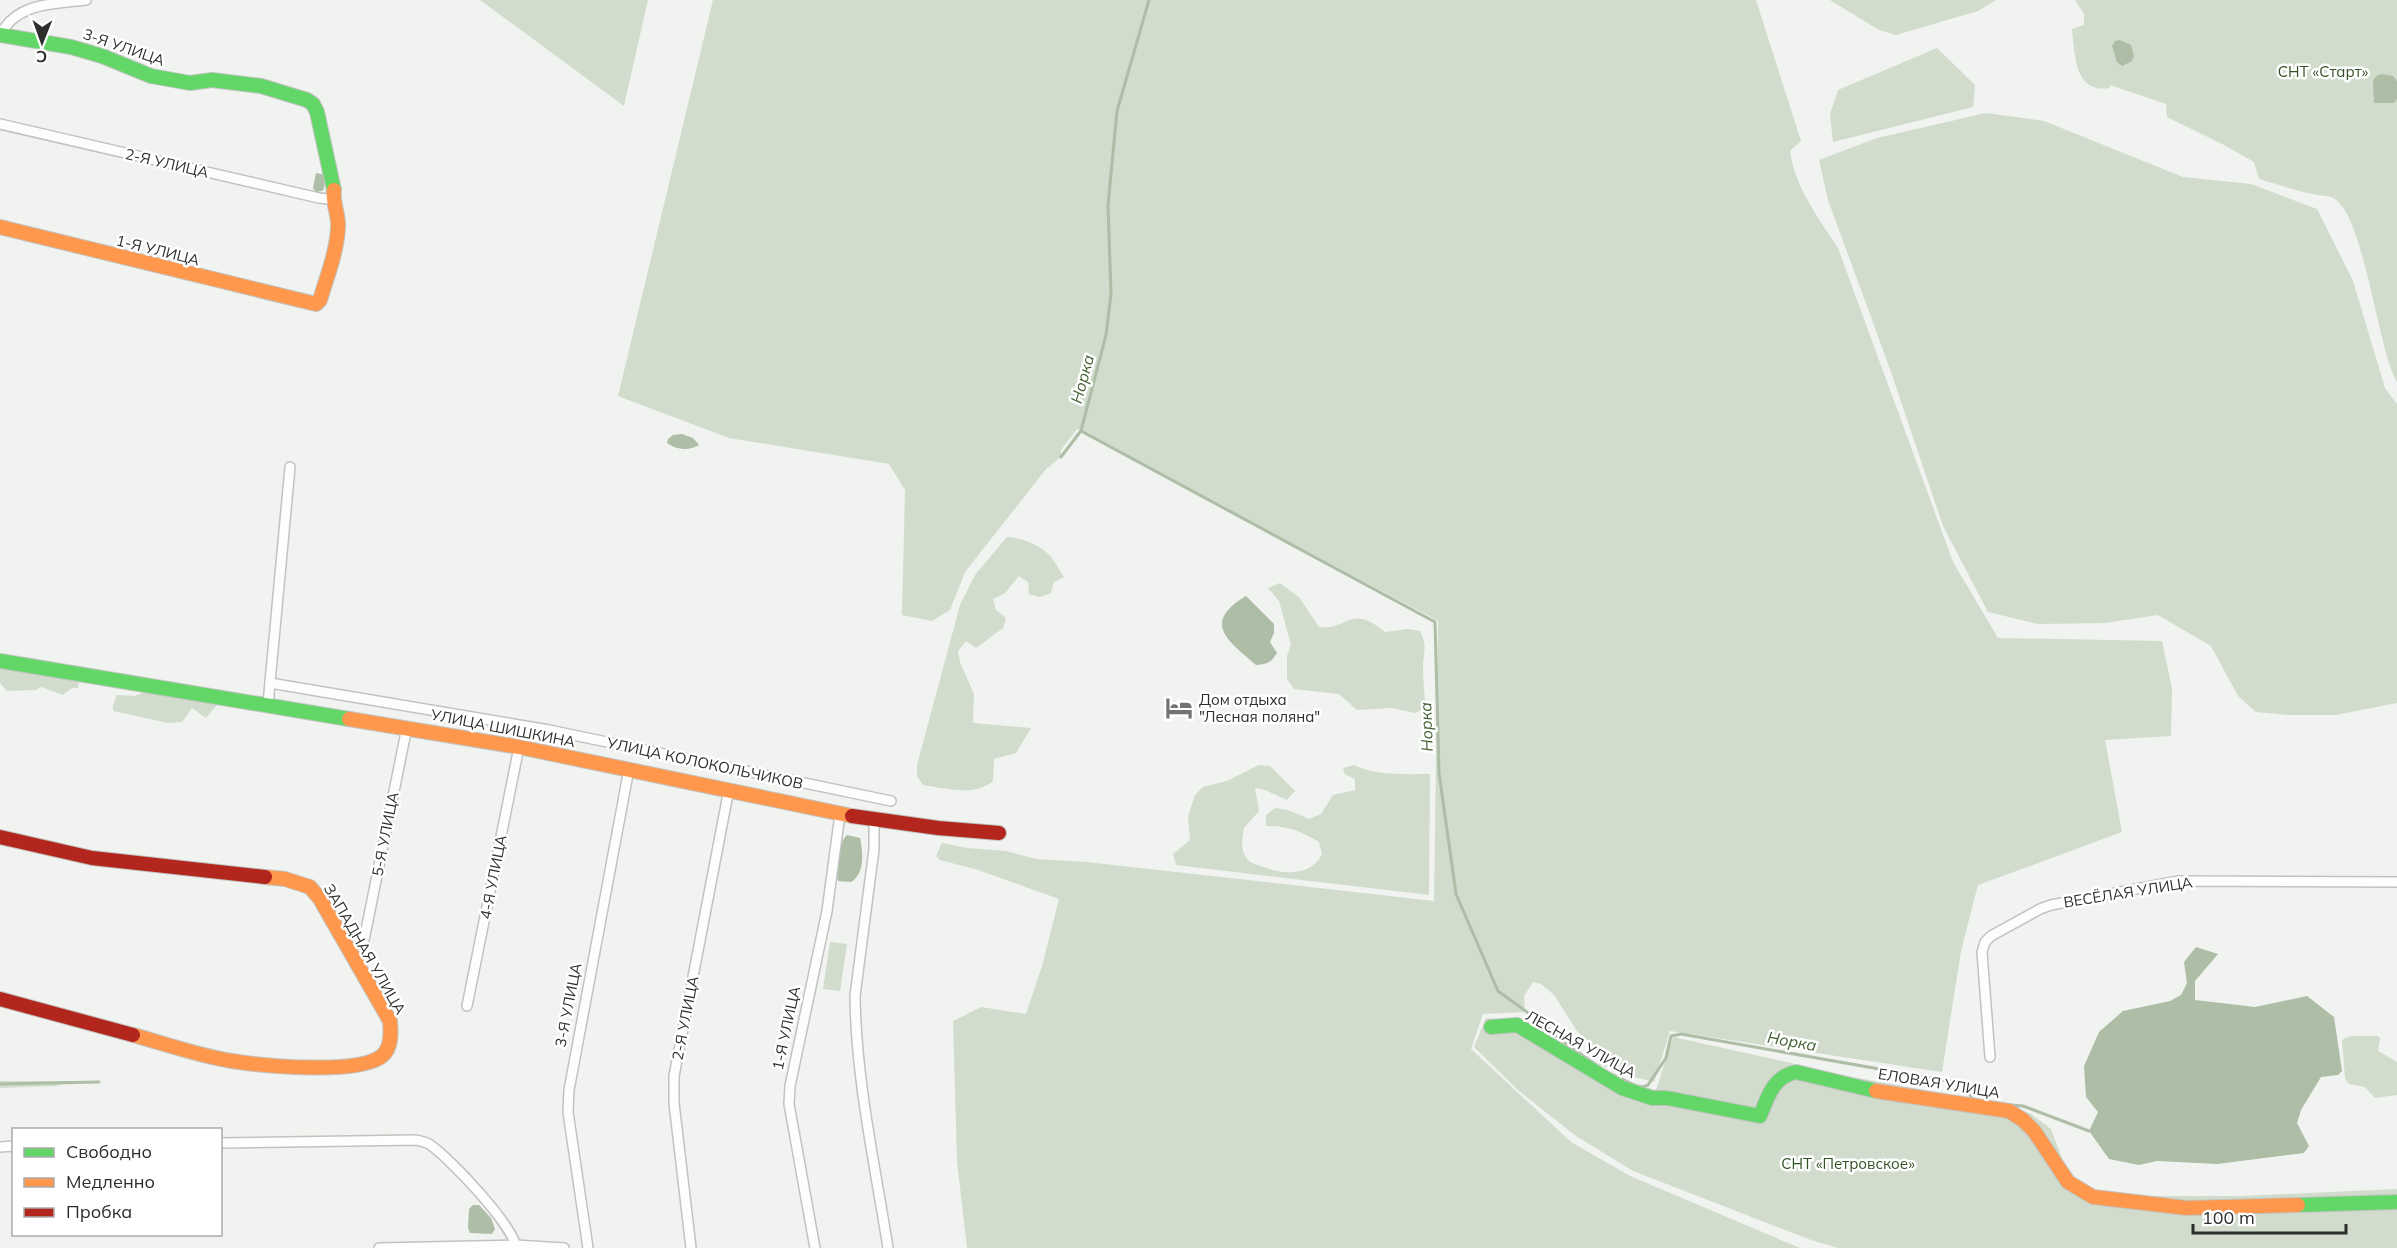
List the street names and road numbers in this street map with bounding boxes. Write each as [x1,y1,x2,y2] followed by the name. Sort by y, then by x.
[81,24,167,70] street label: 3-Я УЛИЦА
[123,144,211,182] street label: 2-Я УЛИЦА
[114,230,202,270] street label: 1-Я УЛИЦА
[428,704,577,751] street label: УЛИЦА ШИШКИНА
[604,733,805,793] street label: УЛИЦА КОЛОКОЛЬЧИКОВ
[368,790,402,878] street label: 5-Я УЛИЦА
[476,833,510,921] street label: 4-Я УЛИЦА
[2062,872,2194,912] street label: ВЕСЁЛАЯ УЛИЦА
[320,880,410,1018] street label: ЗАПАДНАЯ УЛИЦА
[551,961,585,1049] street label: 3-Я УЛИЦА
[668,974,702,1062] street label: 2-Я УЛИЦА
[768,984,804,1072] street label: 1-Я УЛИЦА
[1523,1006,1639,1082] street label: ЛЕСНАЯ УЛИЦА
[1877,1064,2001,1102] street label: ЕЛОВАЯ УЛИЦА

